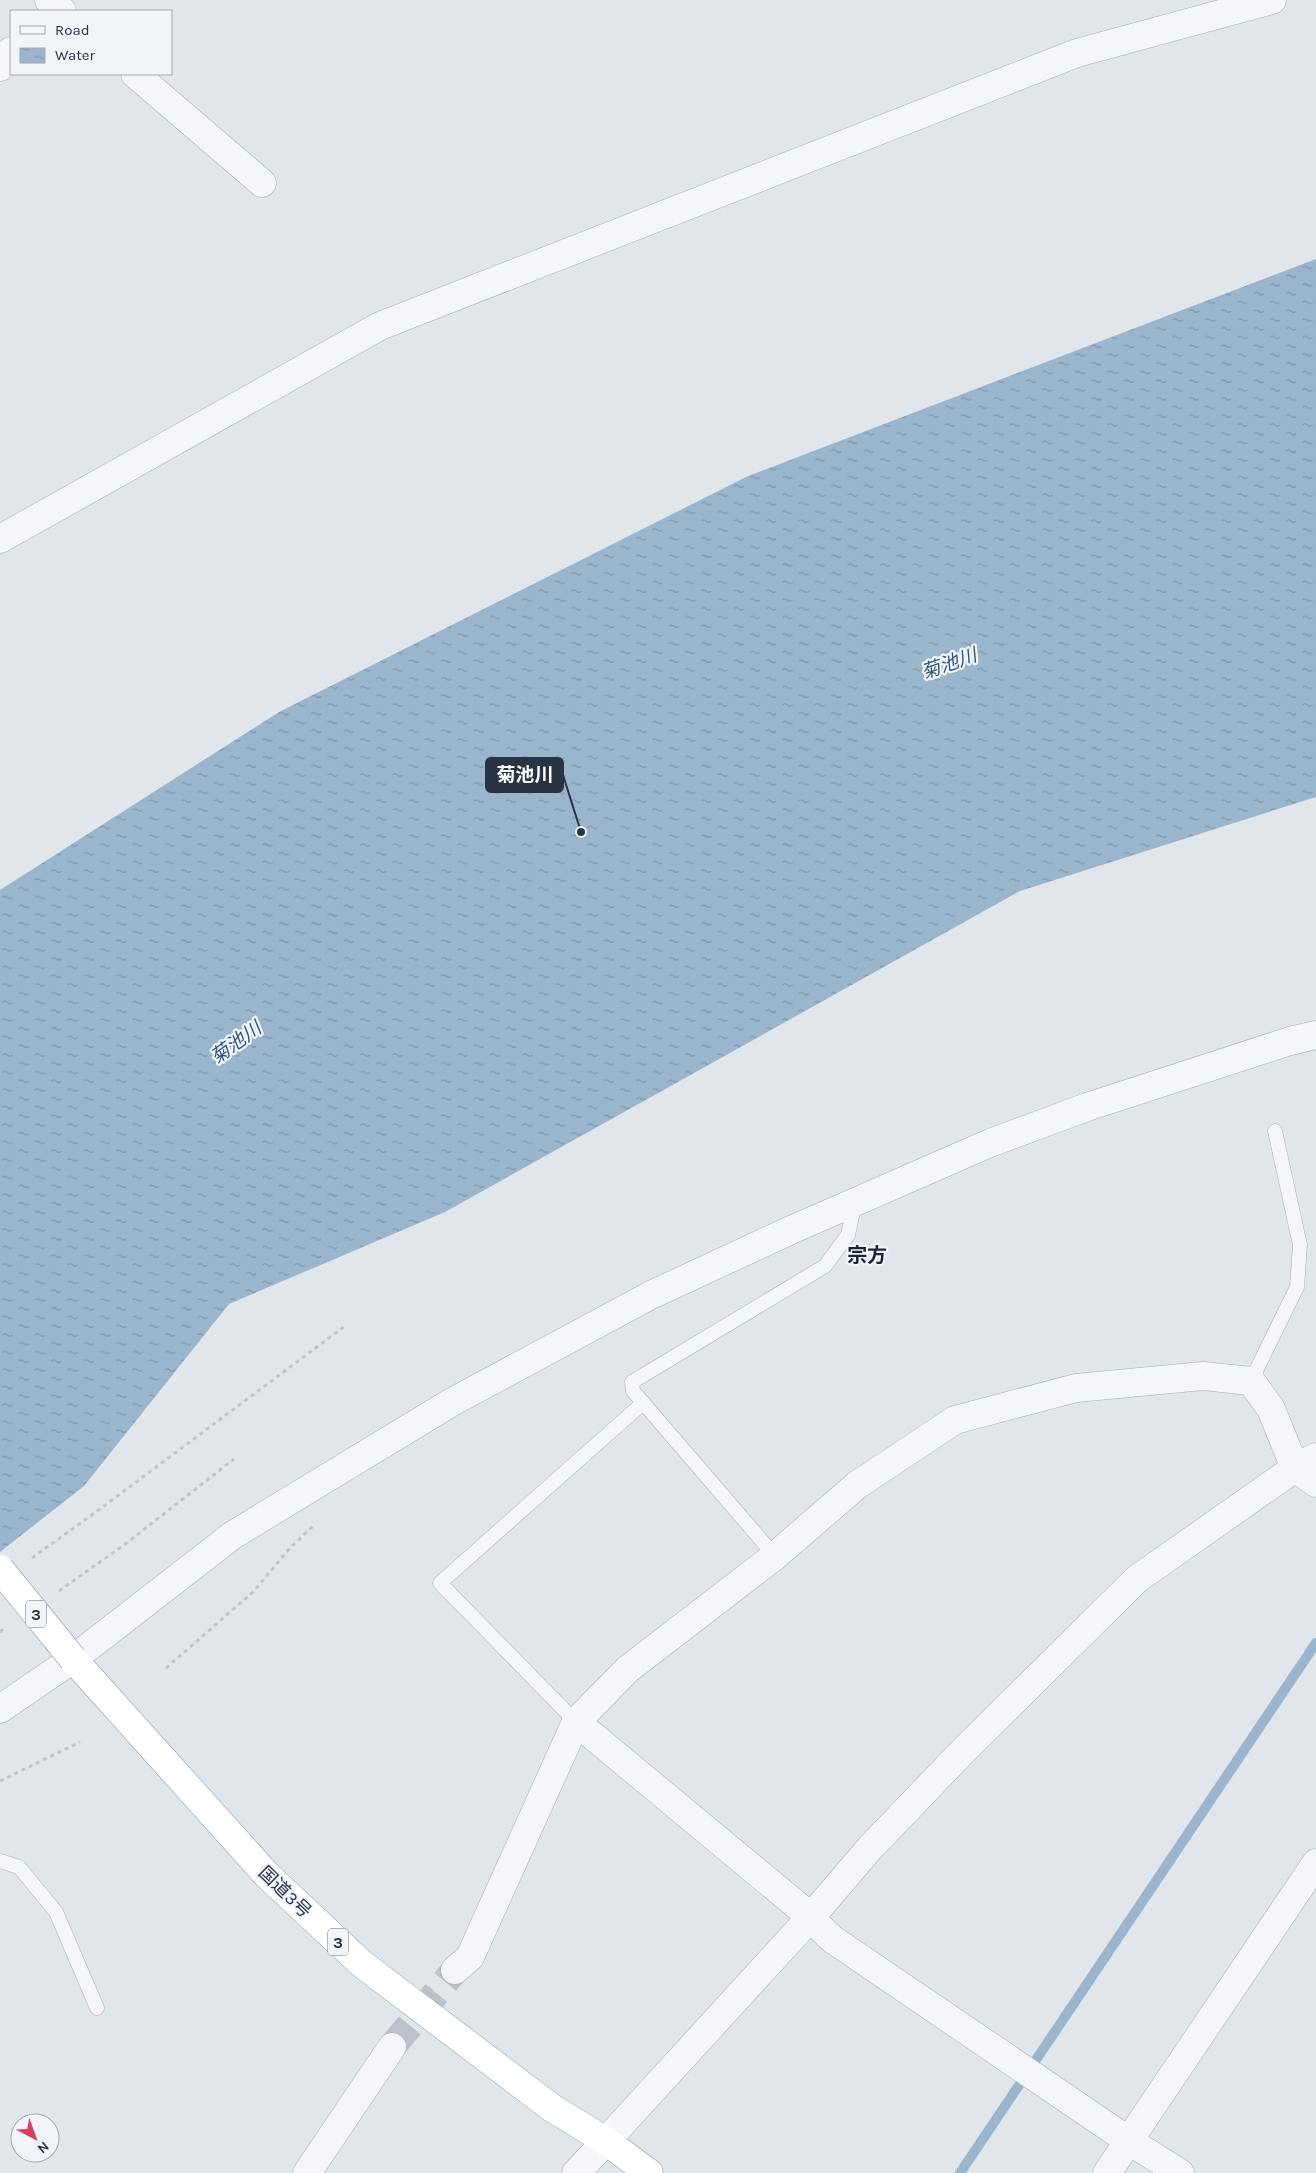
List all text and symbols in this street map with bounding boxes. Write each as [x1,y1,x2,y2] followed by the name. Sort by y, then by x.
[10,10,172,75] legend
[55,21,90,39] text: Road
[55,46,96,64] text: Water
[918,644,981,684] water label: 菊池川
[486,758,563,792] callout: 菊池川
[496,764,554,786] text: 菊池川
[206,1016,267,1069] water label: 菊池川
[847,1244,887,1267] district label: 宗方
[26,1600,46,1628] road number: 3
[254,1862,316,1922] street label: 国道3号
[328,1928,348,1955] road number: 3
[10,2113,60,2163] north arrow
[34,2138,53,2157] text: N

